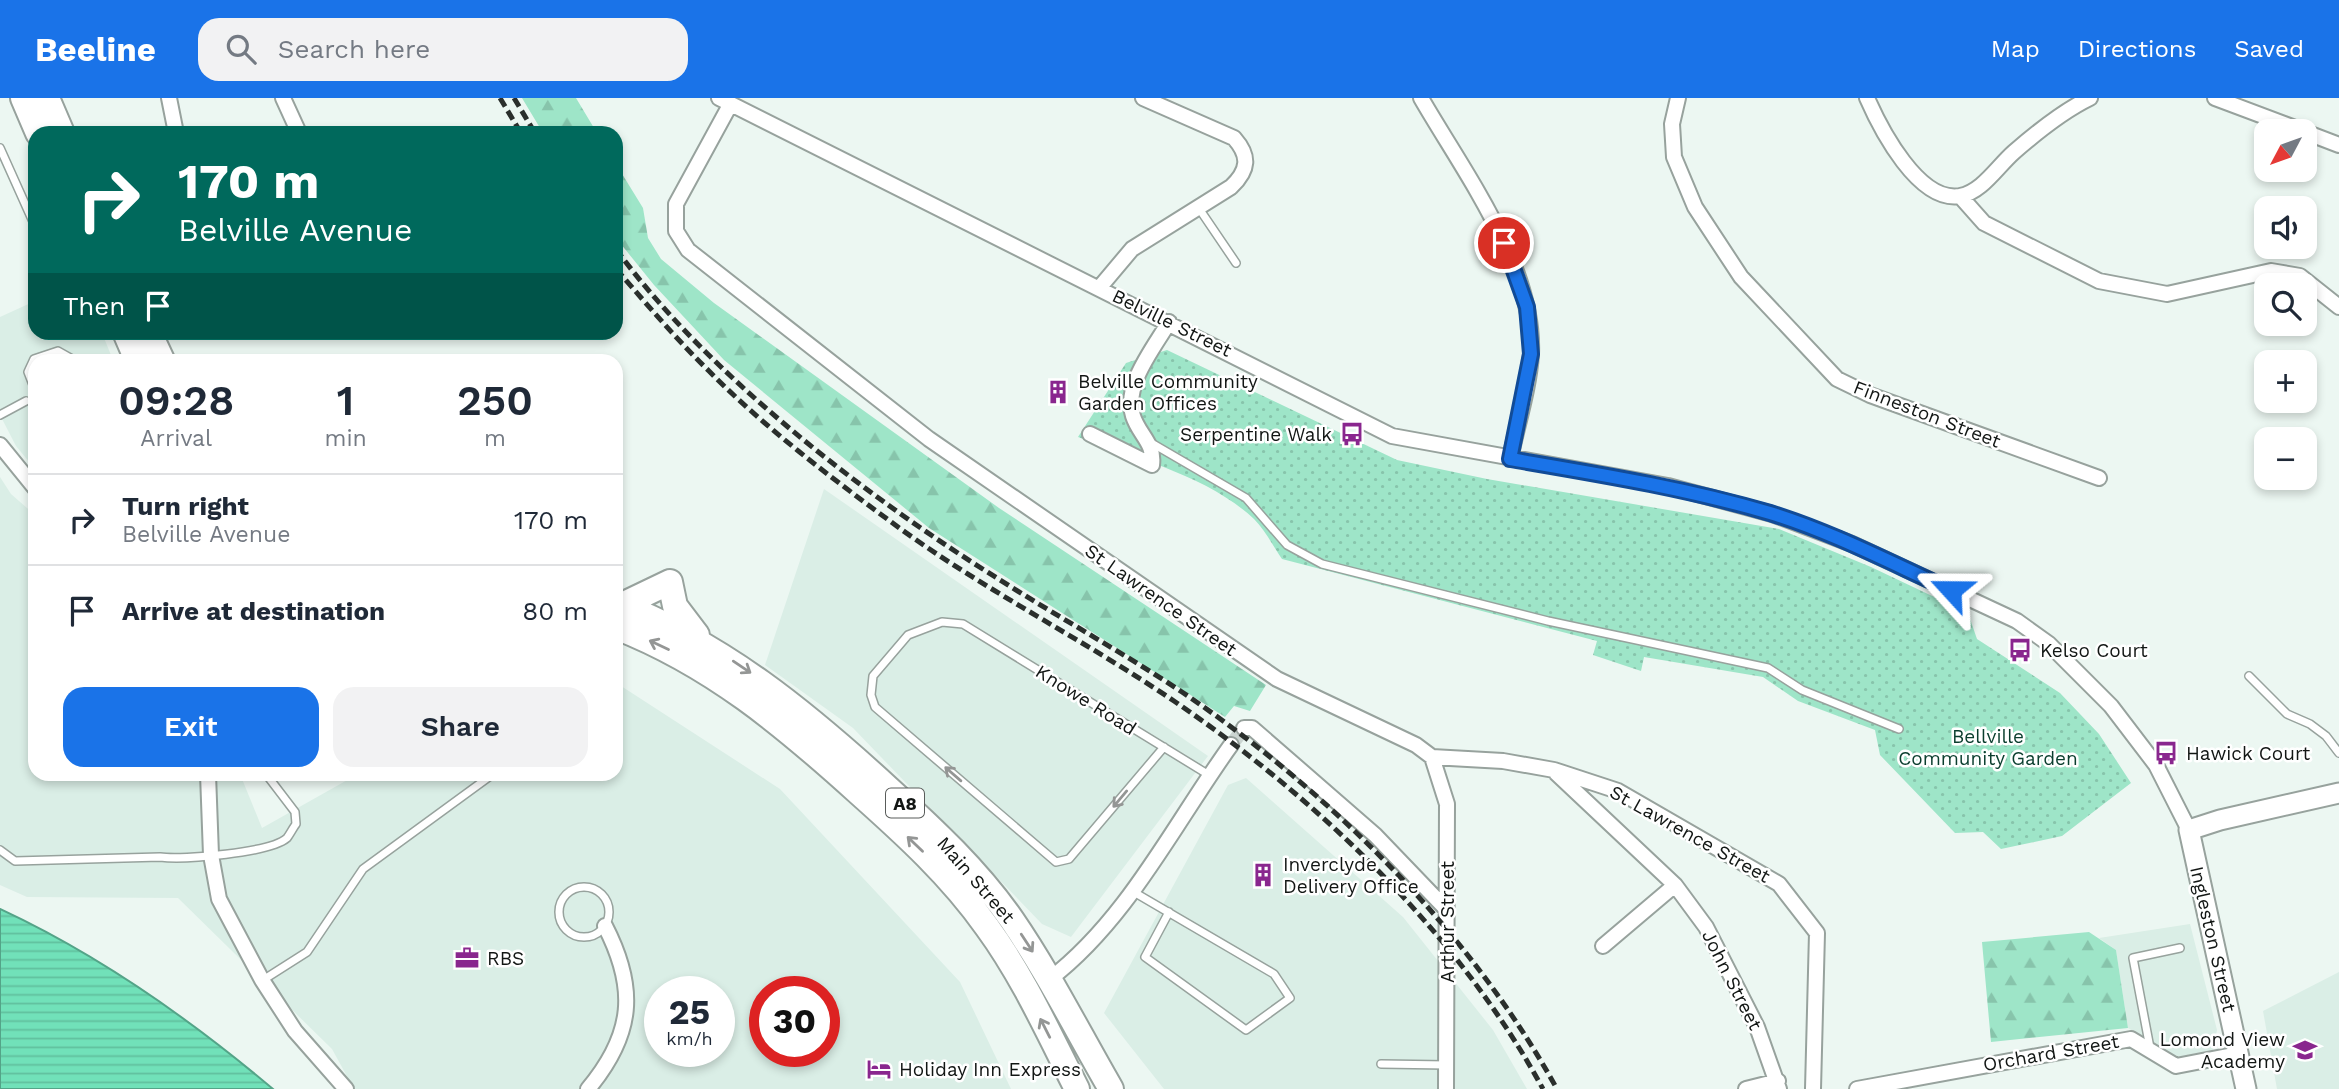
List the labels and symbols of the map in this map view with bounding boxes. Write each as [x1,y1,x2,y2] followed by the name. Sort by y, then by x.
[2254,119,2317,182] north arrow
[1474,213,1534,273] pin
[1109,284,1235,362] street label: Belville Street
[1078,370,1258,415] place label: Belville Community Garden Offices
[1850,375,2004,453] street label: Finneston Street
[1044,378,1072,406] building icon: Belville Community Garden Offices
[1338,420,1366,448] bus stop icon: Serpentine Walk
[1180,423,1332,446] place label: Serpentine Walk
[1081,539,1241,661] street label: St Lawrence Street
[1914,553,1988,627] position arrow
[2006,636,2034,664] bus stop icon: Kelso Court
[649,638,670,651] one-way arrow
[2040,639,2148,662] place label: Kelso Court
[732,659,751,674] one-way arrow
[1031,660,1141,740] street label: Knowe Road
[1898,725,2078,770] park label: Bellville Community Garden
[2152,739,2180,767] bus stop icon: Hawick Court
[2186,742,2310,765] place label: Hawick Court
[944,766,962,782] one-way arrow
[1606,780,1774,888] street label: St Lawrence Street
[886,788,924,818] road number: A8
[1112,790,1128,808] one-way arrow
[932,832,1020,928] street label: Main Street
[907,835,924,852] one-way arrow
[1283,853,1419,898] place label: Inverclyde Delivery Office
[1249,861,1277,889] building icon: Inverclyde Delivery Office
[1436,861,1459,983] street label: Arthur Street
[2185,864,2241,1014] street label: Ingleston Street
[1697,926,1767,1034] street label: John Street
[1020,933,1034,952] one-way arrow
[453,944,481,972] office icon: RBS
[487,947,524,970] place label: RBS
[749,976,840,1067] speed limit sign: 30
[1038,1018,1052,1039] one-way arrow
[2160,1028,2285,1073] place label: Lomond View Academy
[1981,1030,2121,1076] street label: Orchard Street
[2291,1036,2319,1064] school or university icon: Lomond View Academy
[865,1055,893,1083] hotel icon: Holiday Inn Express
[899,1058,1081,1081] place label: Holiday Inn Express

